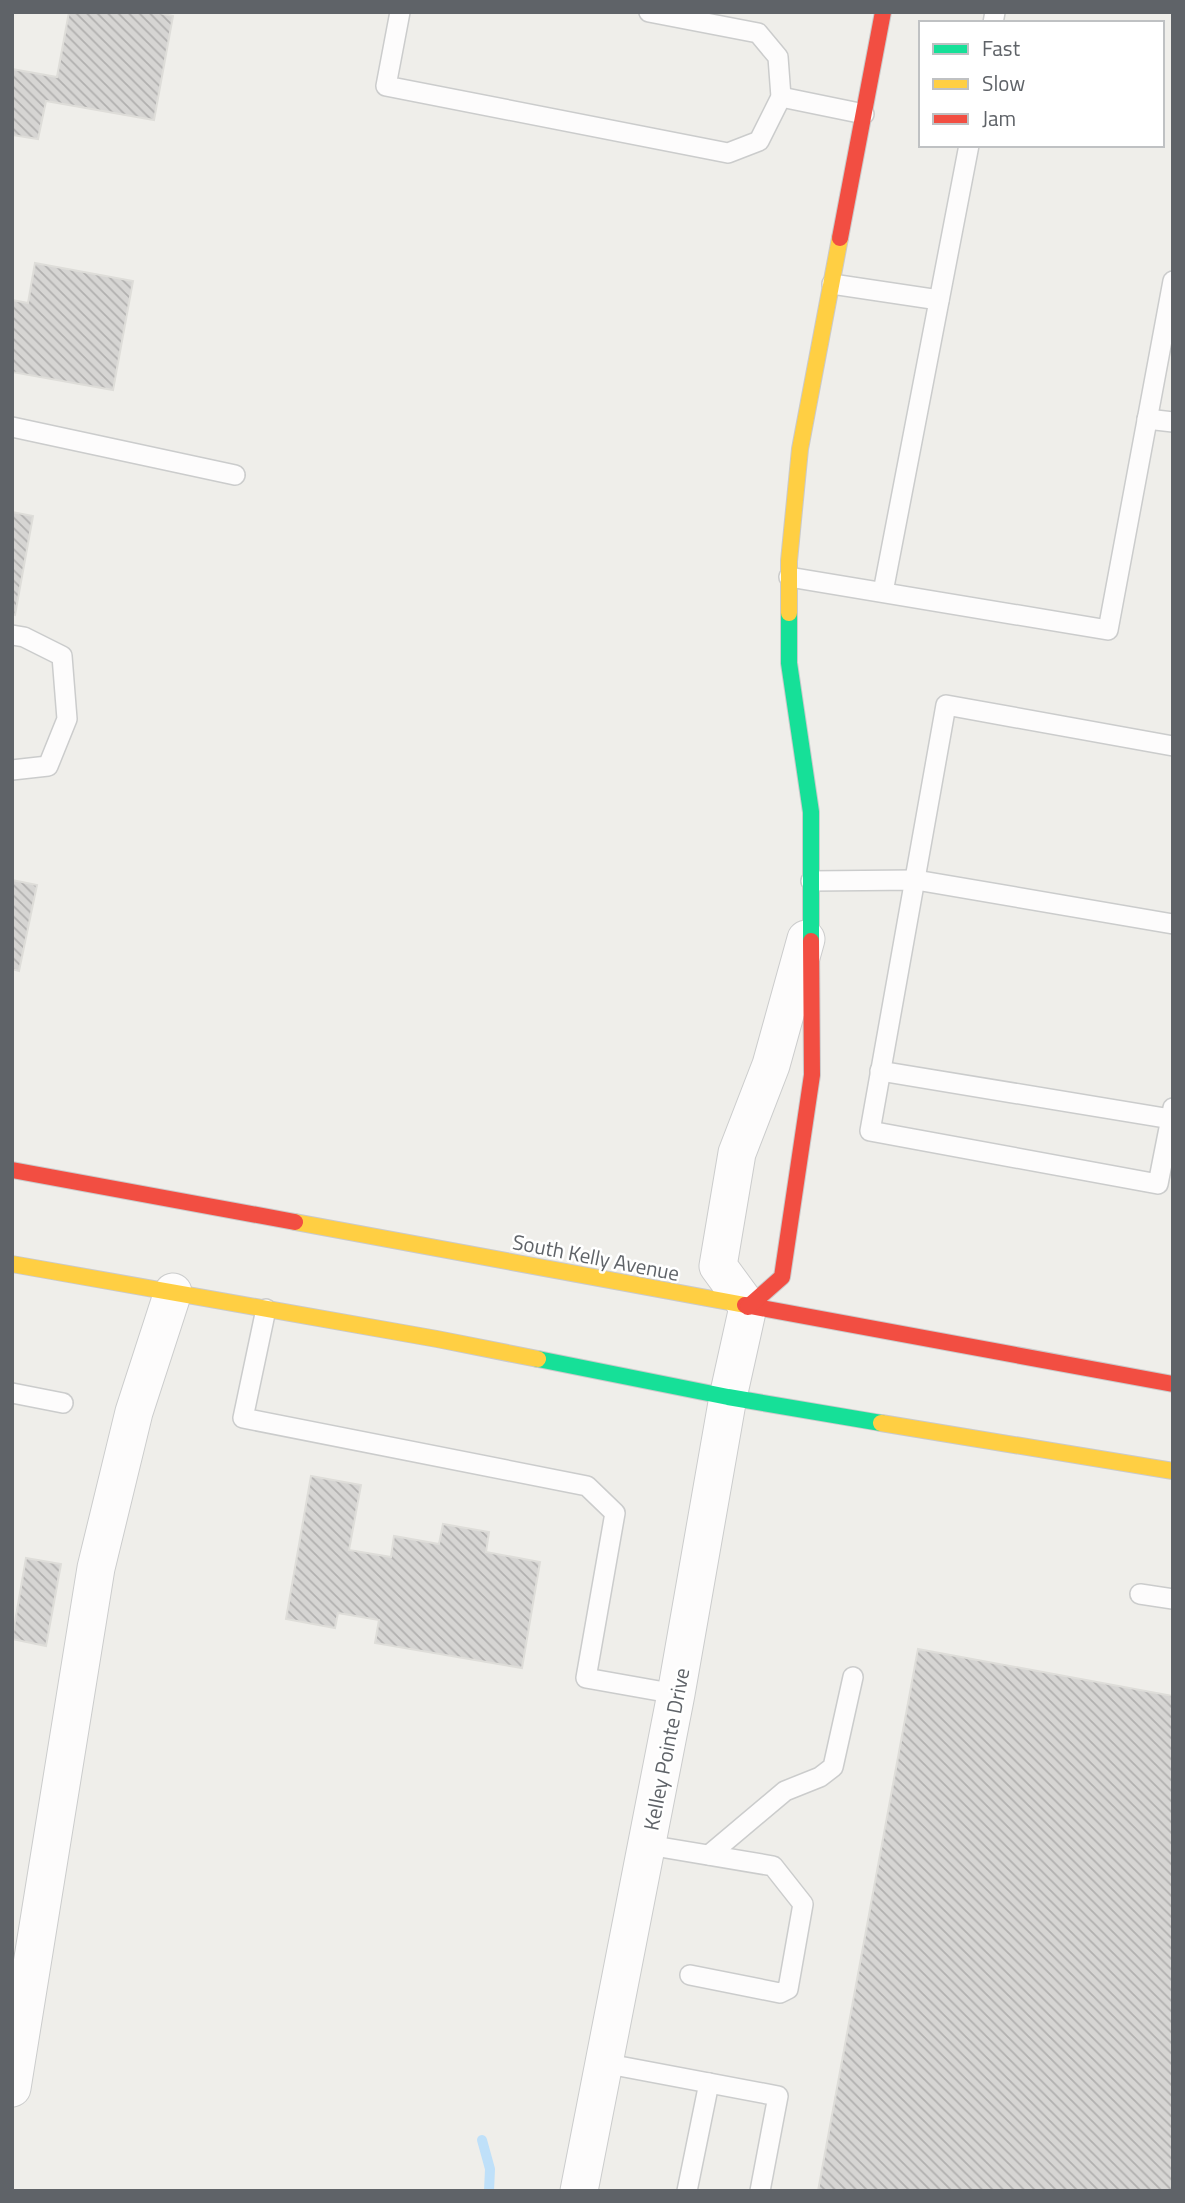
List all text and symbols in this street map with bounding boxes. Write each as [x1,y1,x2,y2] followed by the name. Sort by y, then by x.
[919,21,1164,147] legend
[982,32,1021,64] text: Fast
[982,67,1025,99] text: Slow
[982,102,1016,134] text: Jam
[510,1225,682,1289] street label: South Kelly Avenue
[635,1665,697,1833] street label: Kelley Pointe Drive

